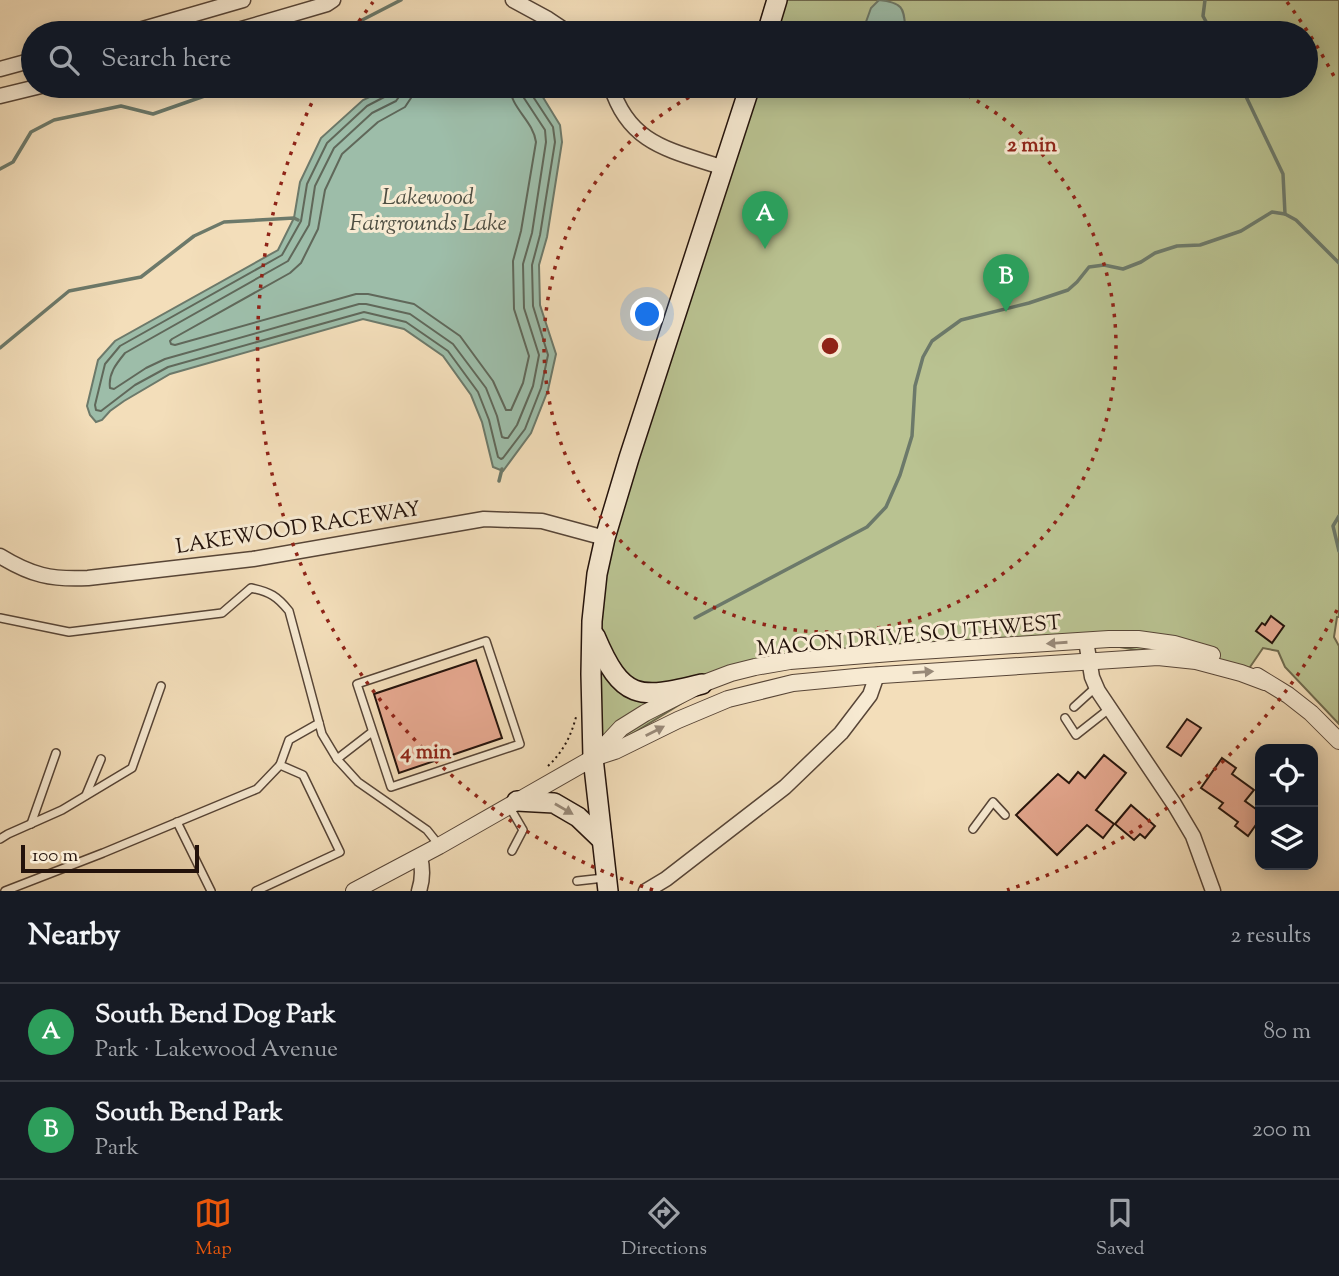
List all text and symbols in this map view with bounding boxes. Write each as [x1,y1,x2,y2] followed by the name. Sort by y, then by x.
[21,21,1318,98] search box
[45,41,83,79] icon: search
[101,41,231,78] text: Search here
[1007,131,1058,161] text: 2 min
[349,182,507,241] water label: Lakewood Fairgrounds Lake
[742,191,788,249] pin: A
[983,254,1029,312] pin: B
[630,297,664,331] your location
[818,334,842,358] centre of rings
[174,495,423,563] street label: LAKEWOOD RACEWAY
[755,609,1063,665] street label: MACON DRIVE SOUTHWEST
[1046,638,1068,649] one-way arrow
[912,666,934,677] one-way arrow
[645,725,665,736] one-way arrow
[400,738,452,768] text: 4 min
[1255,744,1318,870] map controls
[1255,744,1318,807] button: locate
[554,803,573,815] one-way arrow
[1255,807,1318,870] button: layers
[21,842,200,874] scale bar
[32,843,78,870] text: 100 m
[28,915,120,958] text: Nearby
[1231,920,1311,953] text: 2 results
[95,997,336,1034] text: South Bend Dog Park
[42,1016,60,1049] text: A
[1263,1016,1311,1049] text: 80 m
[95,1034,338,1067] text: Park · Lakewood Avenue
[95,1095,283,1132] text: South Bend Park
[44,1114,58,1147] text: B
[1252,1114,1311,1147] text: 200 m
[95,1132,139,1165] text: Park
[194,1194,232,1263] tab: Map
[621,1194,707,1263] tab: Directions
[1096,1194,1145,1263] tab: Saved

